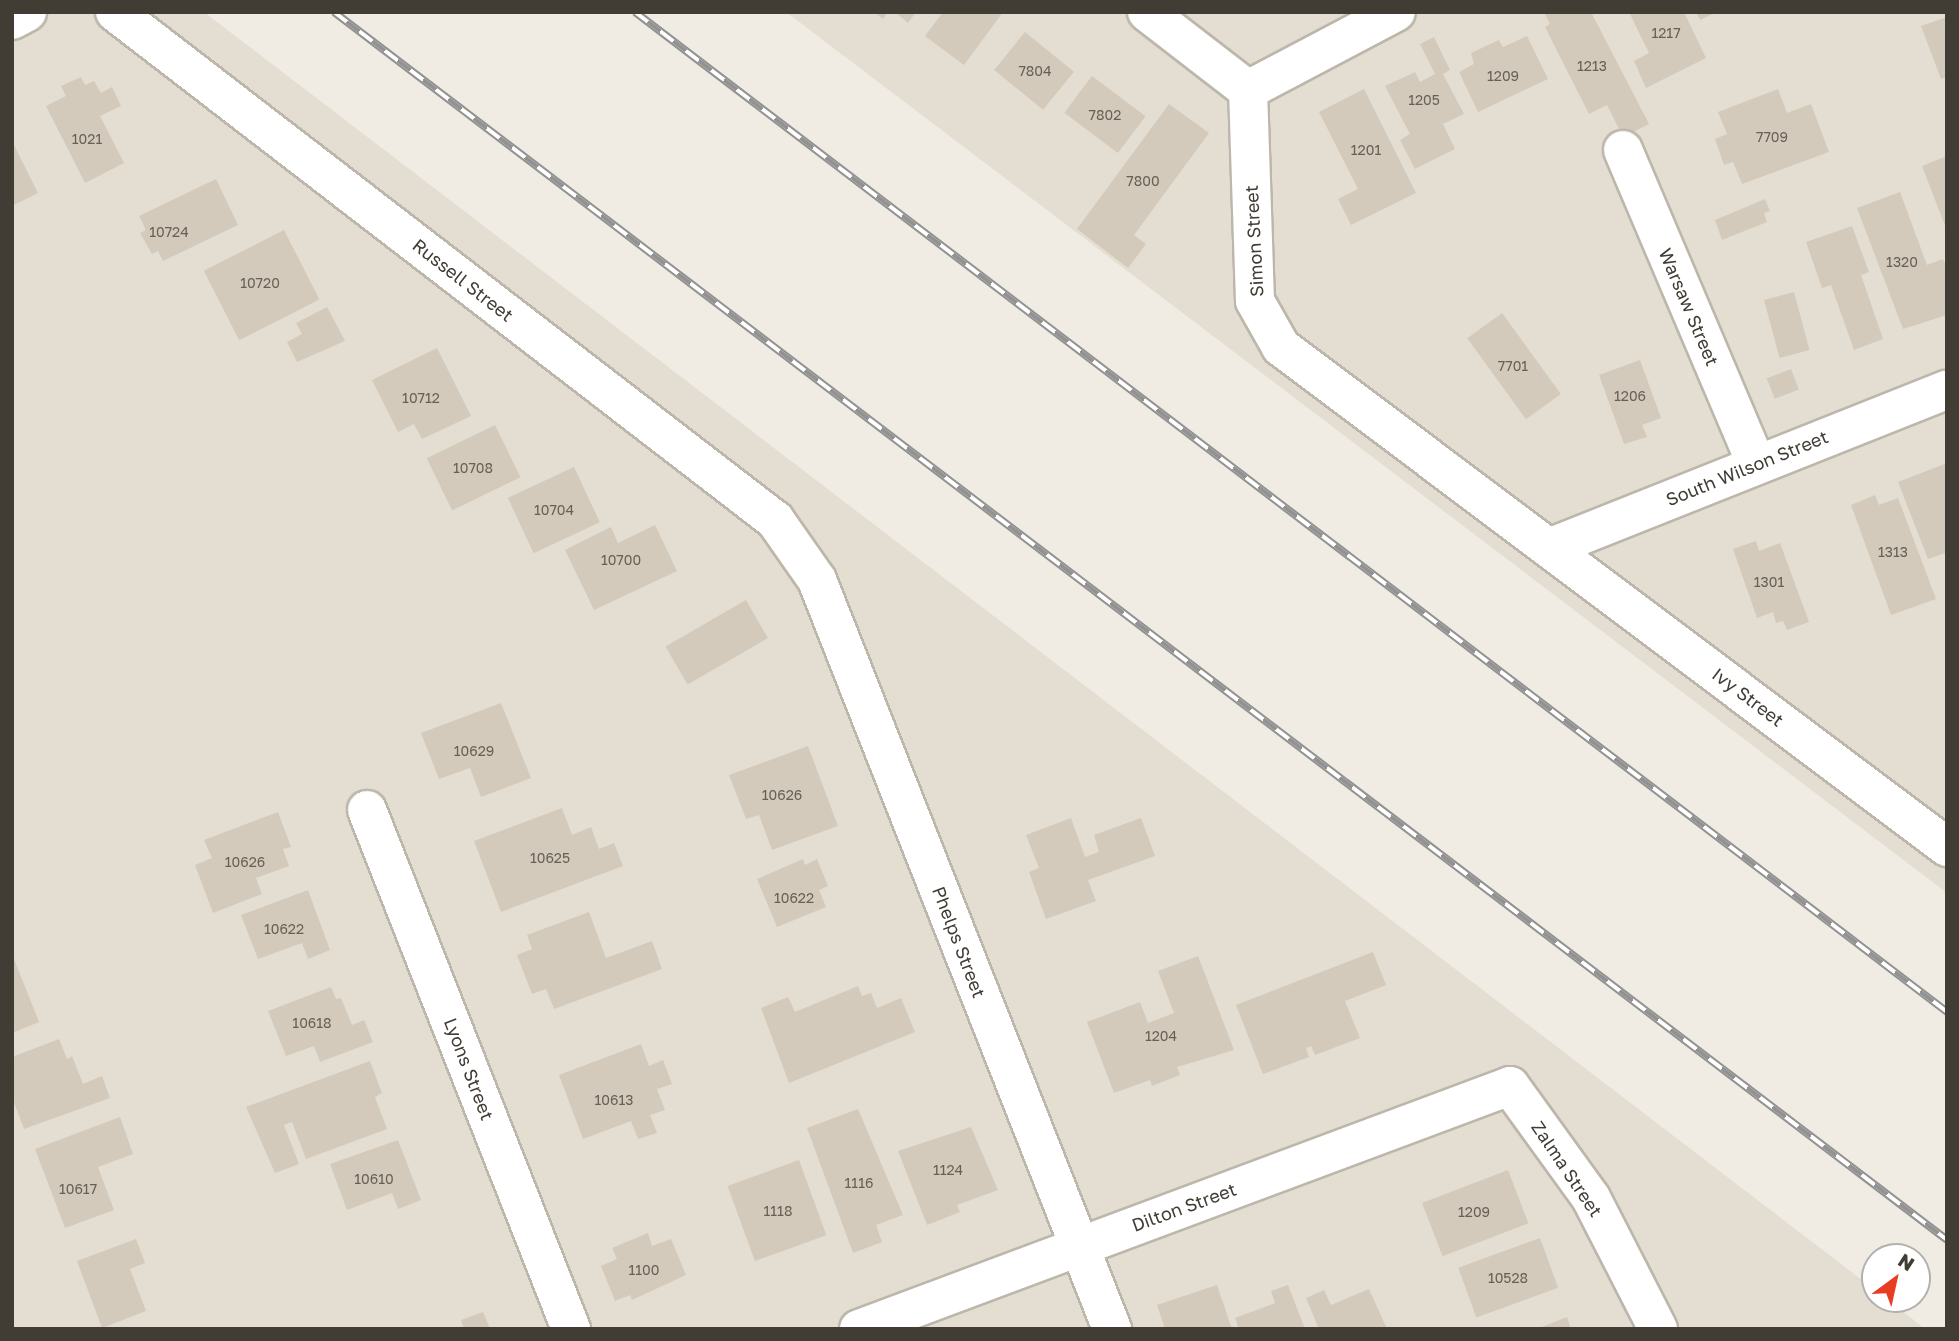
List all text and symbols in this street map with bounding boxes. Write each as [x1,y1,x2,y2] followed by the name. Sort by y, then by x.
[1651,25,1681,41] house number: 1217
[1577,58,1607,74] house number: 1213
[1018,63,1052,79] house number: 7804
[1487,68,1519,84] house number: 1209
[1408,92,1440,108] house number: 1205
[1089,107,1121,123] house number: 7802
[1756,129,1788,145] house number: 7709
[72,131,102,147] house number: 1021
[1351,142,1381,158] house number: 1201
[1126,173,1160,189] house number: 7800
[1240,185,1268,297] street label: Simon Street
[149,224,189,240] house number: 10724
[408,234,518,326] street label: Russell Street
[1655,245,1723,369] street label: Warsaw Street
[1886,254,1918,270] house number: 1320
[240,275,280,291] house number: 10720
[1498,358,1528,374] house number: 7701
[1614,388,1646,404] house number: 1206
[402,390,440,406] house number: 10712
[1663,426,1831,510] street label: South Wilson Street
[453,460,493,476] house number: 10708
[534,502,574,518] house number: 10704
[1878,544,1908,560] house number: 1313
[601,552,641,568] house number: 10700
[1754,574,1784,590] house number: 1301
[1708,663,1788,731] street label: Ivy Street
[454,743,494,759] house number: 10629
[762,787,802,803] house number: 10626
[530,850,570,866] house number: 10625
[225,854,265,870] house number: 10626
[928,883,990,1001] street label: Phelps Street
[774,890,814,906] house number: 10622
[264,921,304,937] house number: 10622
[292,1015,332,1031] house number: 10618
[440,1015,498,1123] street label: Lyons Street
[1145,1028,1177,1044] house number: 1204
[595,1092,633,1108] house number: 10613
[1527,1117,1607,1221] street label: Zalma Street
[933,1162,963,1178] house number: 1124
[354,1171,394,1187] house number: 10610
[845,1175,873,1191] house number: 1116
[1129,1178,1239,1236] street label: Dilton Street
[59,1181,97,1197] house number: 10617
[764,1203,792,1219] house number: 1118
[1458,1204,1490,1220] house number: 1209
[1861,1243,1931,1313] north arrow
[1894,1248,1919,1275] text: N
[629,1262,659,1278] house number: 1100
[1488,1270,1528,1286] house number: 10528

